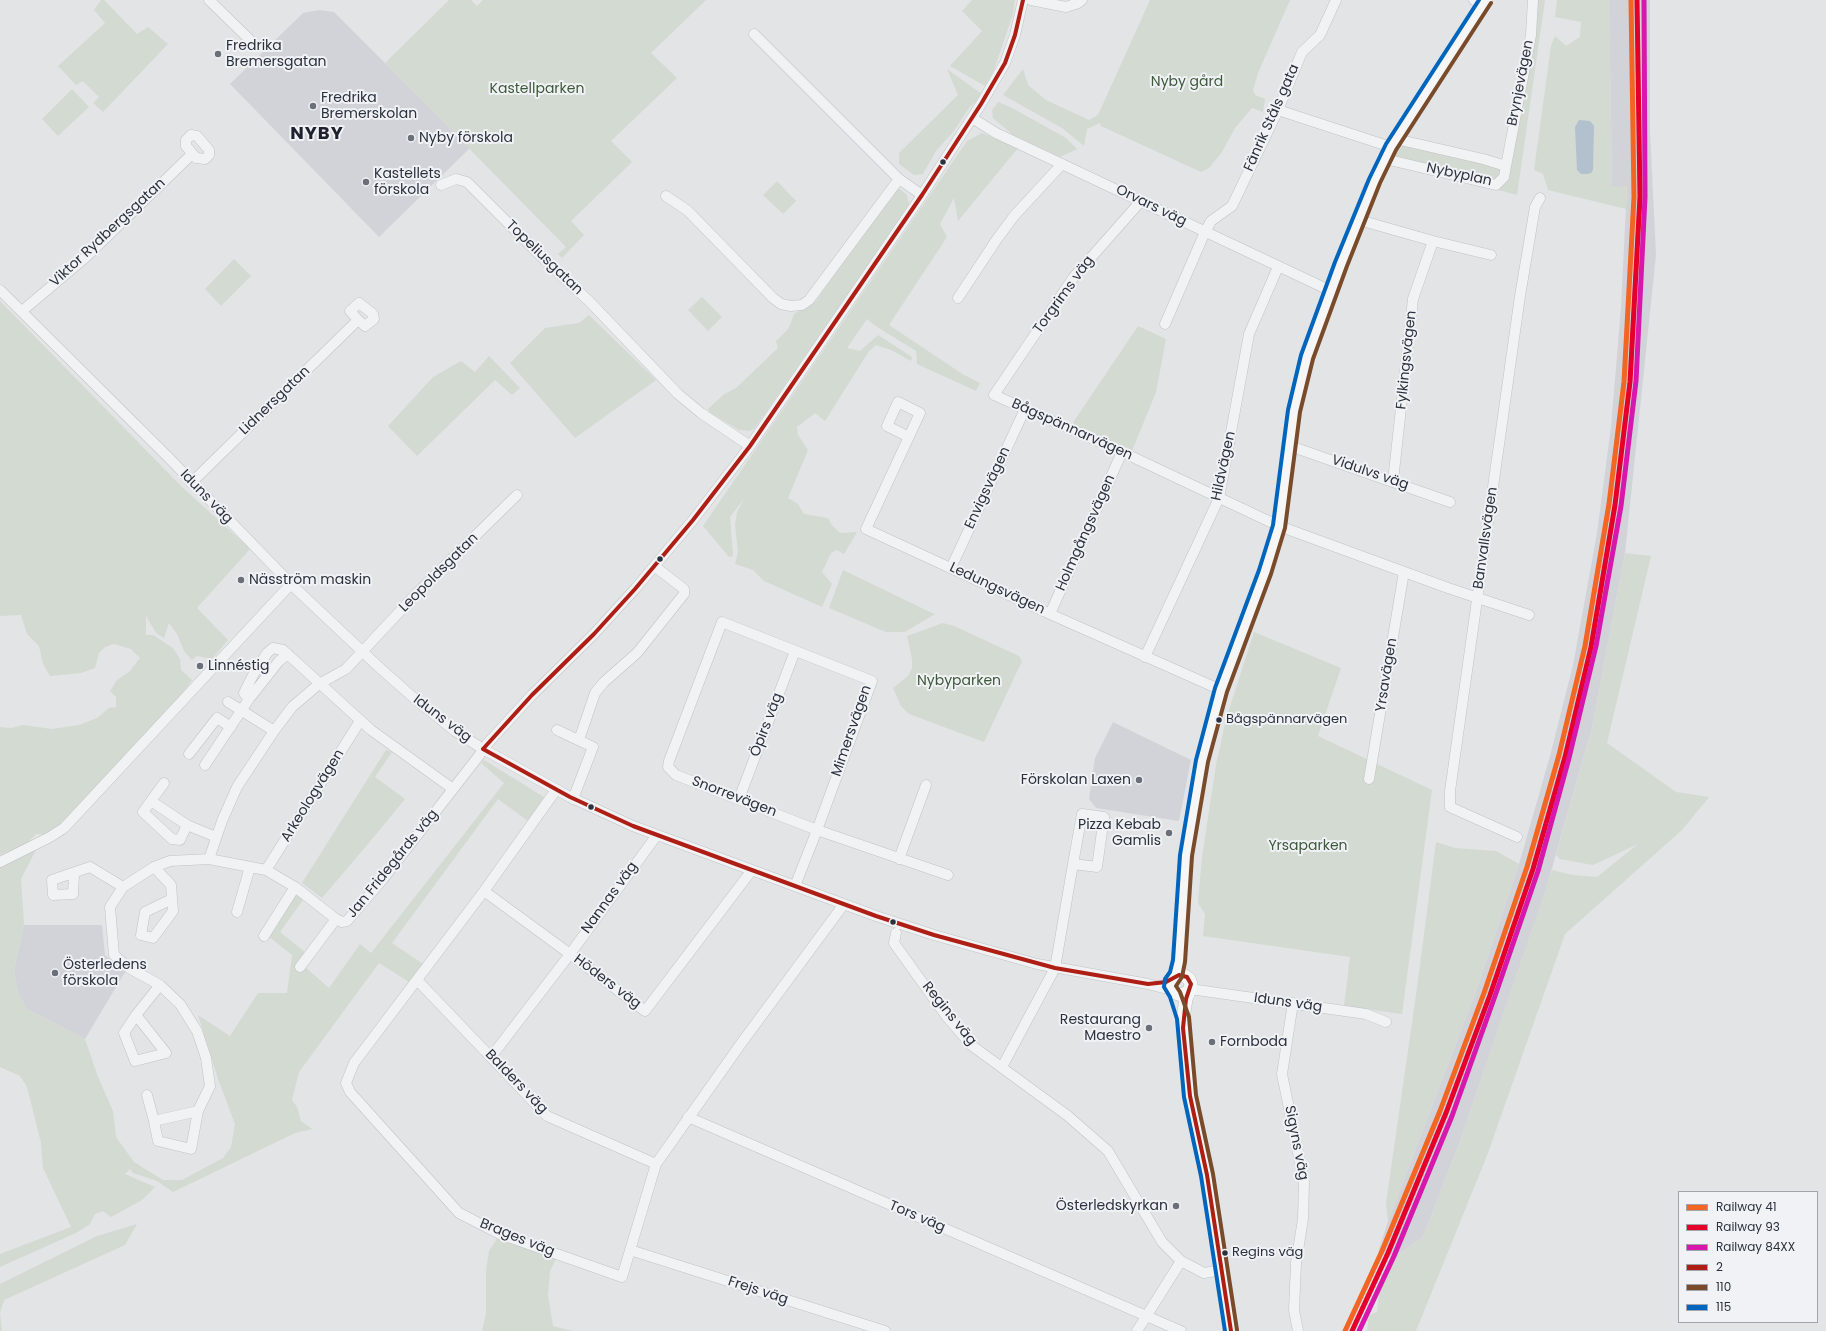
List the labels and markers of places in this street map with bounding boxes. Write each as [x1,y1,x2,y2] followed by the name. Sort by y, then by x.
[226,38,327,70] place label: Fredrika Bremersgatan
[213,49,223,59] marker: Fredrika Bremersgatan
[321,90,417,122] place label: Fredrika Bremerskolan
[308,101,318,111] marker: Fredrika Bremerskolan
[419,130,513,146] place label: Nyby förskola
[406,133,416,143] marker: Nyby förskola
[938,157,948,167] unlabelled marker
[374,166,441,198] place label: Kastellets förskola
[361,177,371,187] marker: Kastellets förskola
[655,554,665,564] unlabelled marker
[249,572,371,588] place label: Näsström maskin
[236,575,246,585] marker: Näsström maskin
[208,658,269,674] place label: Linnéstig
[195,661,205,671] marker: Linnéstig
[1226,712,1347,728] place label: Bågspännarvägen
[1214,715,1224,725] marker: Bågspännarvägen
[1021,772,1131,788] place label: Förskolan Laxen
[1134,775,1144,785] marker: Förskolan Laxen
[586,802,596,812] unlabelled marker
[1078,817,1161,850] place label: Pizza Kebab Gamlis
[1164,828,1174,838] marker: Pizza Kebab Gamlis
[888,917,898,927] unlabelled marker
[63,957,147,990] place label: Österledens förskola
[50,968,60,978] marker: Österledens förskola
[1060,1012,1141,1044] place label: Restaurang Maestro
[1144,1023,1154,1033] marker: Restaurang Maestro
[1220,1034,1288,1050] place label: Fornboda
[1207,1037,1217,1047] marker: Fornboda
[1056,1198,1168,1214] place label: Österledskyrkan
[1171,1201,1181,1211] marker: Österledskyrkan
[1232,1245,1303,1261] place label: Regins väg
[1220,1248,1230,1258] marker: Regins väg

